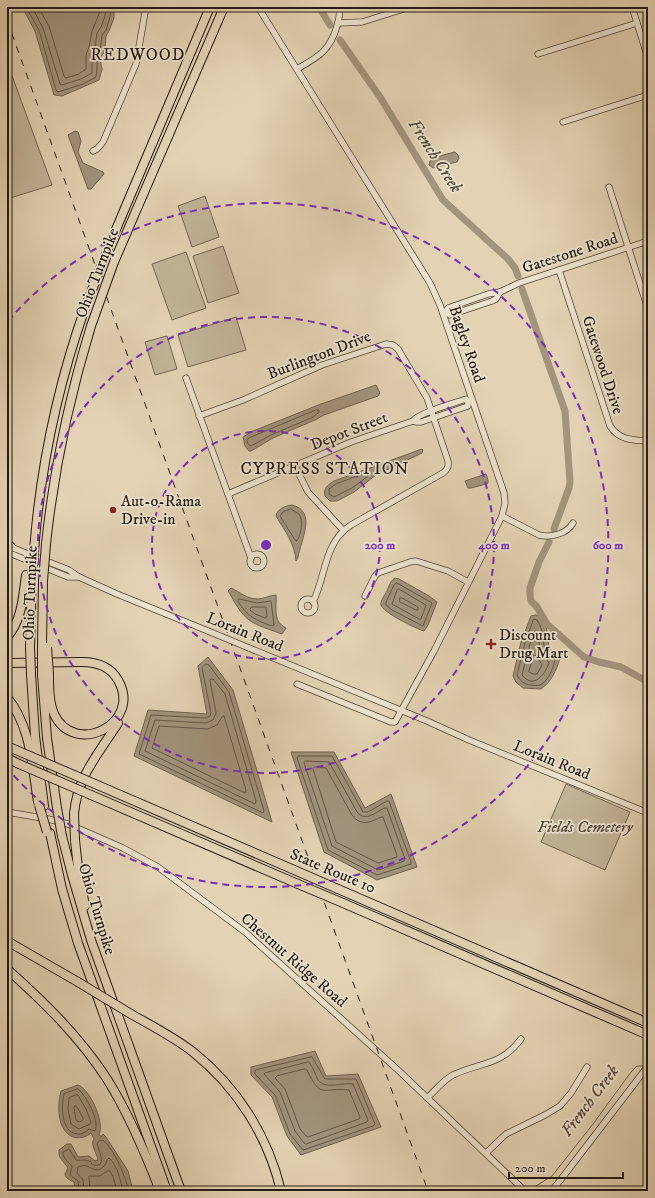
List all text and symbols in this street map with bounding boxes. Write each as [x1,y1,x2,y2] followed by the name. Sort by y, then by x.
[91,44,185,66] district label: REDWOOD
[403,115,468,198] water label: French Creek
[71,225,123,321] street label: Ohio Turnpike
[520,228,620,278] street label: Gatestone Road
[444,303,490,385] street label: Bagley Road
[578,313,628,417] street label: Gatewood Drive
[264,326,374,384] street label: Burlington Drive
[308,407,390,455] street label: Depot Street
[240,458,410,480] district label: CYPRESS STATION
[121,491,201,529] place label: Aut-o-Rama Drive-in
[108,505,118,515] marker: Aut-o-Rama Drive-in
[259,538,273,552] centre of rings
[365,538,395,553] text: 200 m
[477,538,510,553] text: 400 m
[593,538,623,553] text: 600 m
[18,545,42,641] street label: Ohio Turnpike
[204,608,286,656] street label: Lorain Road
[499,625,568,663] place label: Discount Drug Mart
[486,639,496,649] marker: Discount Drug Mart
[511,736,593,784] street label: Lorain Road
[537,817,635,837] park label: Fields Cemetery
[287,844,379,898] street label: State Route 10
[74,861,120,957] street label: Ohio Turnpike
[237,908,351,1012] street label: Chestnut Ridge Road
[556,1060,625,1141] water label: French Creek
[509,1154,623,1180] scale bar
[515,1161,545,1176] text: 200 m

